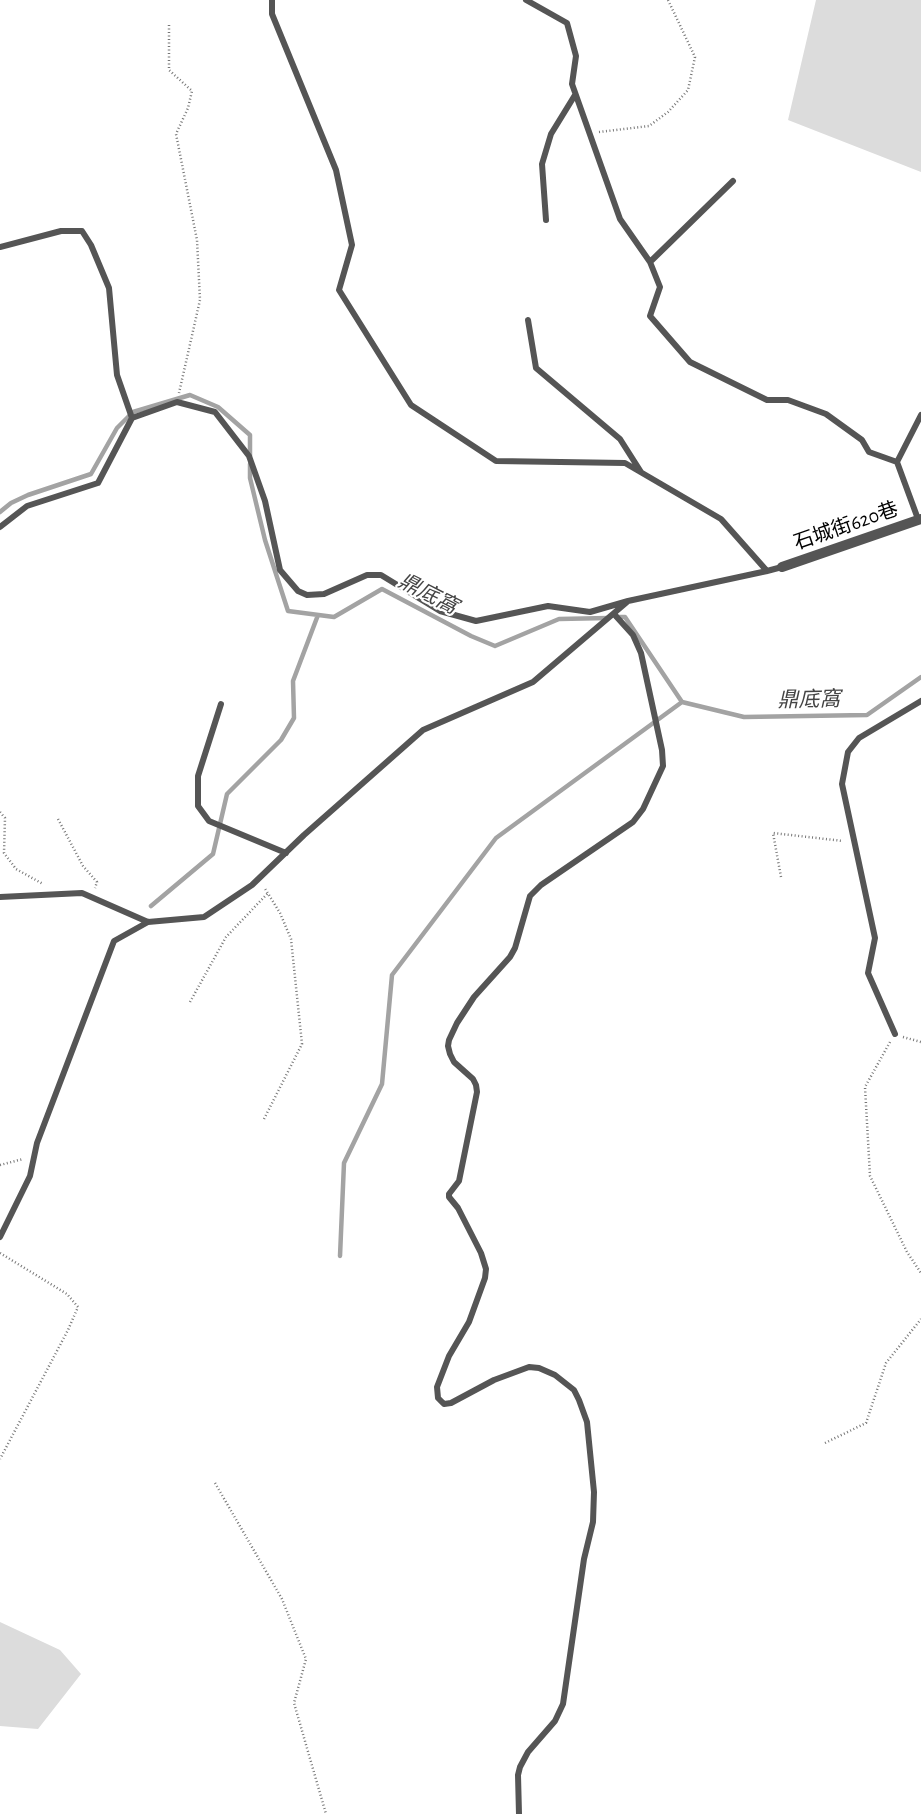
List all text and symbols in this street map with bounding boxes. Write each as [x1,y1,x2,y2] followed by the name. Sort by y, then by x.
[791,497,901,555] street label: 石城街620巷
[394,568,462,620] water label: 鼎底窩
[777,687,841,713] water label: 鼎底窩

